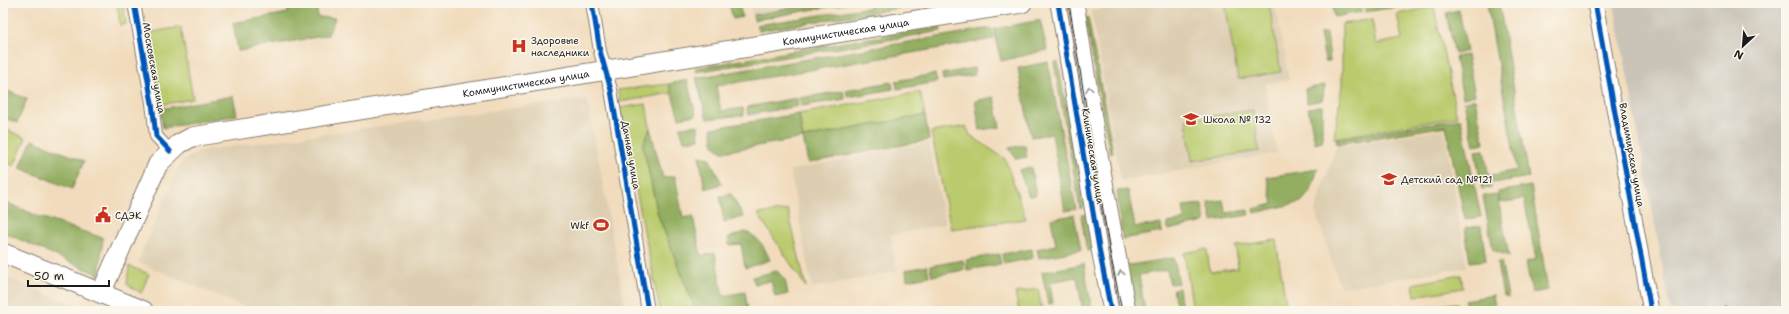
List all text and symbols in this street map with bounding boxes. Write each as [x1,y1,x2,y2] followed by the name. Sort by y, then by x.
[782,15,911,48] street label: Коммунистическая улица
[140,21,169,115] street label: Московская улица
[1723,26,1763,66] north arrow
[531,34,590,59] place label: Здоровые наследники
[510,37,528,55] hospital icon: Здоровые наследники
[1731,46,1746,63] text: N
[462,66,591,100] street label: Коммунистическая улица
[1085,86,1094,92] one-way arrow
[1616,102,1648,209] street label: Владимирская улица
[1079,107,1107,206] street label: Клиническая улица
[1182,110,1200,128] school or university icon: Школа № 132
[1203,113,1271,126] place label: Школа № 132
[619,119,644,191] street label: Дачная улица
[1380,170,1398,188] school or university icon: Детский сад №121
[1401,173,1492,186] place label: Детский сад №121
[94,206,112,224] public building icon: СДЭК
[115,209,142,222] place label: СДЭК
[592,216,610,234] sports icon: Wkf
[570,219,589,232] place label: Wkf
[28,262,109,288] scale bar
[34,268,64,284] text: 50 m
[1117,270,1126,276] one-way arrow

